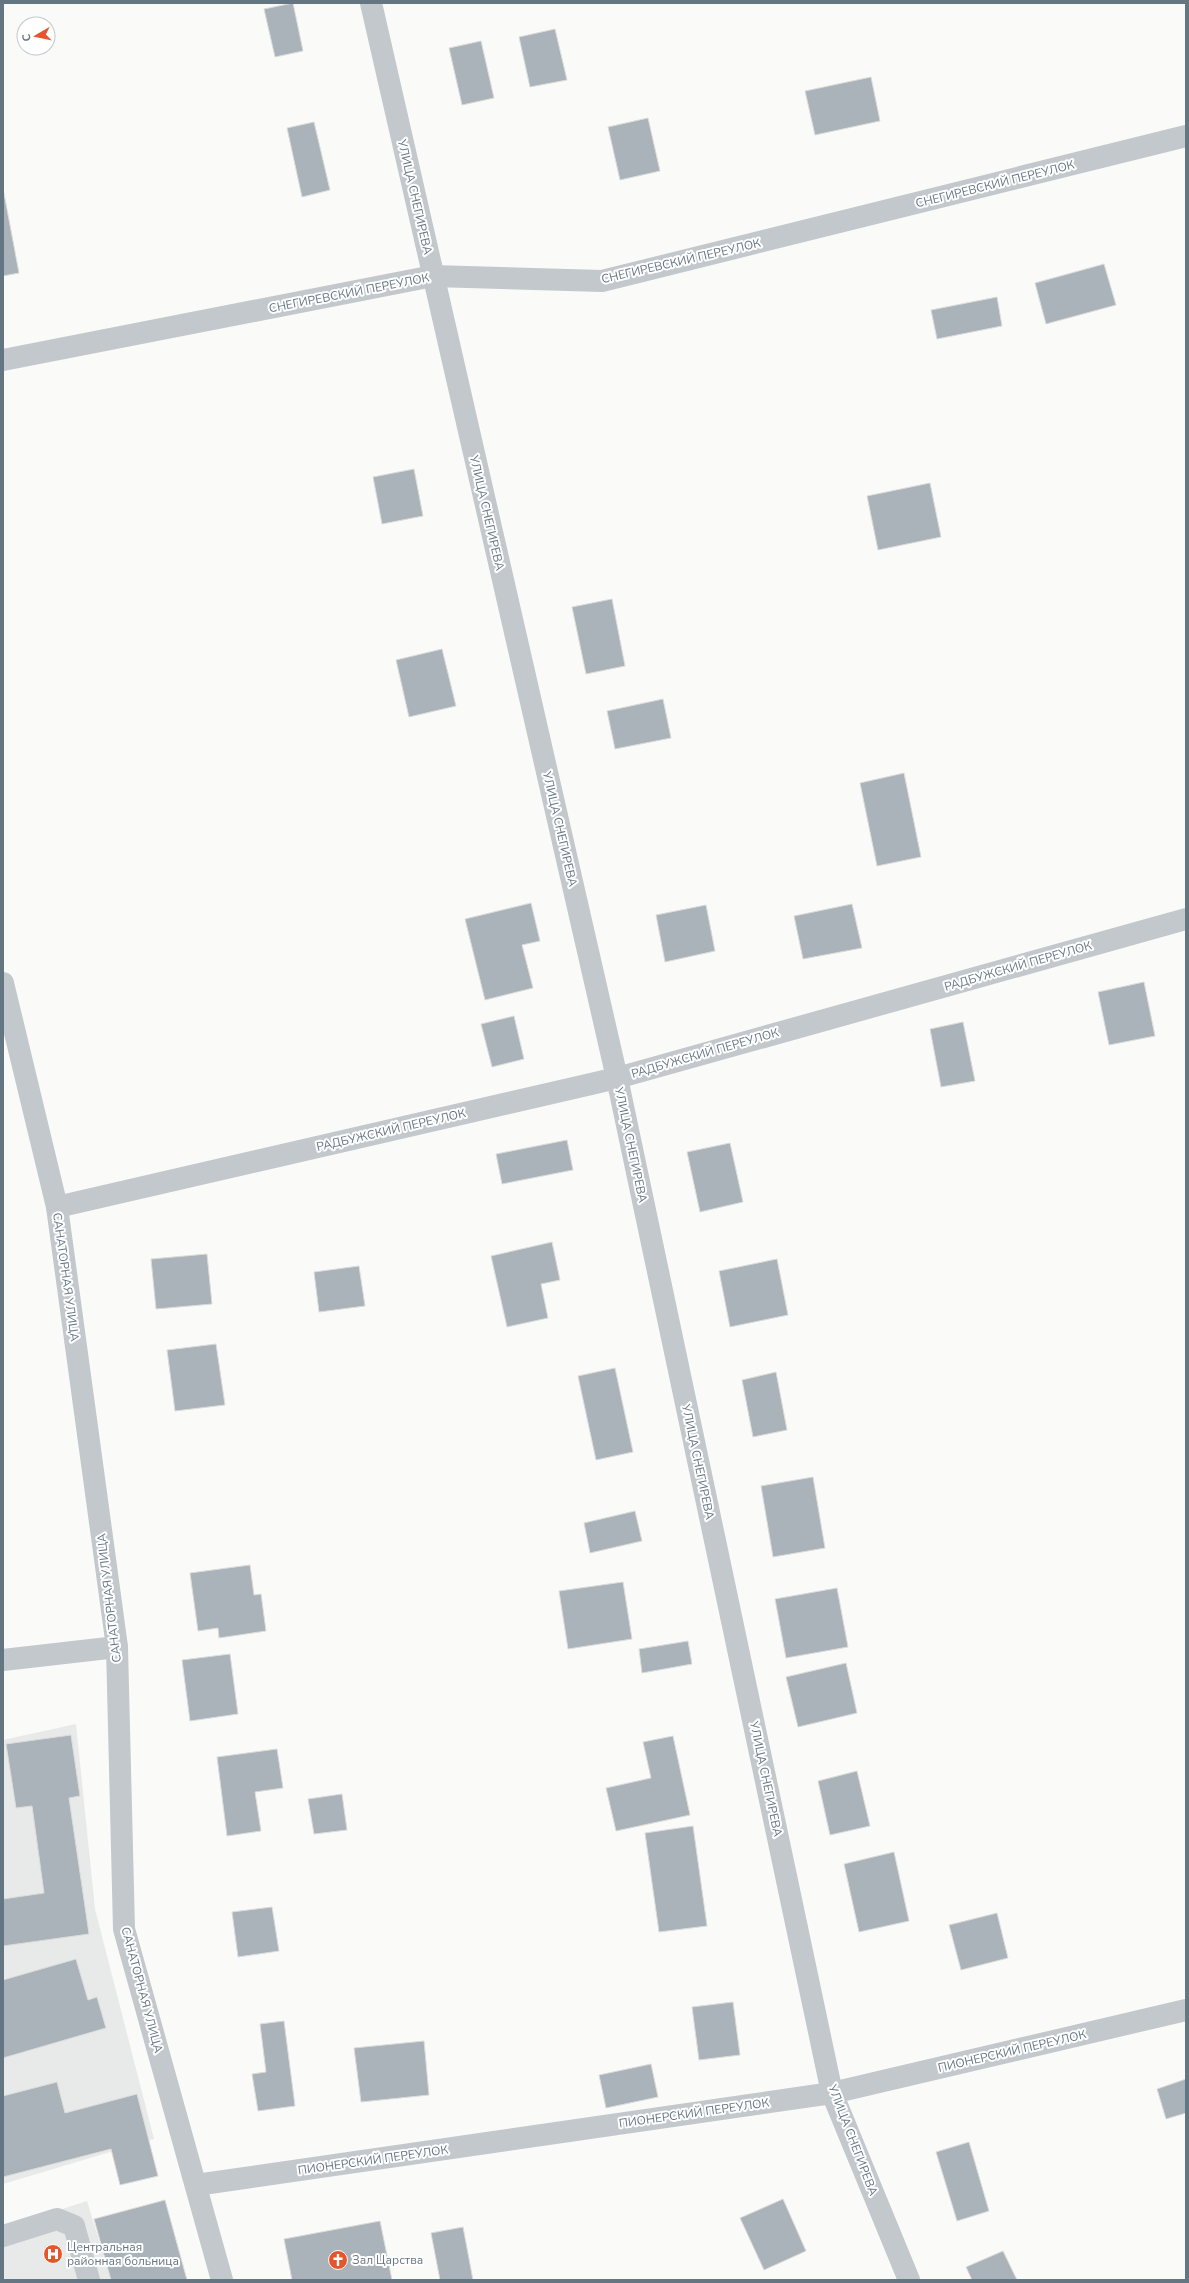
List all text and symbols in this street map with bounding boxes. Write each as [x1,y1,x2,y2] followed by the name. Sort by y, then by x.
[16,16,56,56] north arrow
[19,32,35,42] text: С
[394,137,436,256] street label: УЛИЦА СНЕГИРЕВА
[914,156,1076,211] street label: СНЕГИРЕВСКИЙ ПЕРЕУЛОК
[600,235,763,287] street label: СНЕГИРЕВСКИЙ ПЕРЕУЛОК
[267,270,431,316] street label: СНЕГИРЕВСКИЙ ПЕРЕУЛОК
[466,453,508,572] street label: УЛИЦА СНЕГИРЕВА
[539,769,581,888] street label: УЛИЦА СНЕГИРЕВА
[942,937,1094,995] street label: РАДБУЖСКИЙ ПЕРЕУЛОК
[629,1024,781,1082] street label: РАДБУЖСКИЙ ПЕРЕУЛОК
[611,1085,651,1204] street label: УЛИЦА СНЕГИРЕВА
[315,1105,468,1155] street label: РАДБУЖСКИЙ ПЕРЕУЛОК
[49,1212,83,1343] street label: САНАТОРНАЯ УЛИЦА
[678,1402,718,1521] street label: УЛИЦА СНЕГИРЕВА
[93,1532,125,1663] street label: САНАТОРНАЯ УЛИЦА
[746,1719,786,1838] street label: УЛИЦА СНЕГИРЕВА
[117,1925,167,2055] street label: САНАТОРНАЯ УЛИЦА
[936,2026,1088,2076] street label: ПИОНЕРСКИЙ ПЕРЕУЛОК
[824,2081,882,2198] street label: УЛИЦА СНЕГИРЕВА
[618,2094,770,2131] street label: ПИОНЕРСКИЙ ПЕРЕУЛОК
[297,2141,449,2178] street label: ПИОНЕРСКИЙ ПЕРЕУЛОК
[67,2239,179,2269] place label: Центральная районная больница
[42,2243,64,2265] hospital icon: Центральная районная больница
[327,2249,349,2271] church icon: Зал Царства
[352,2252,423,2268] place label: Зал Царства

